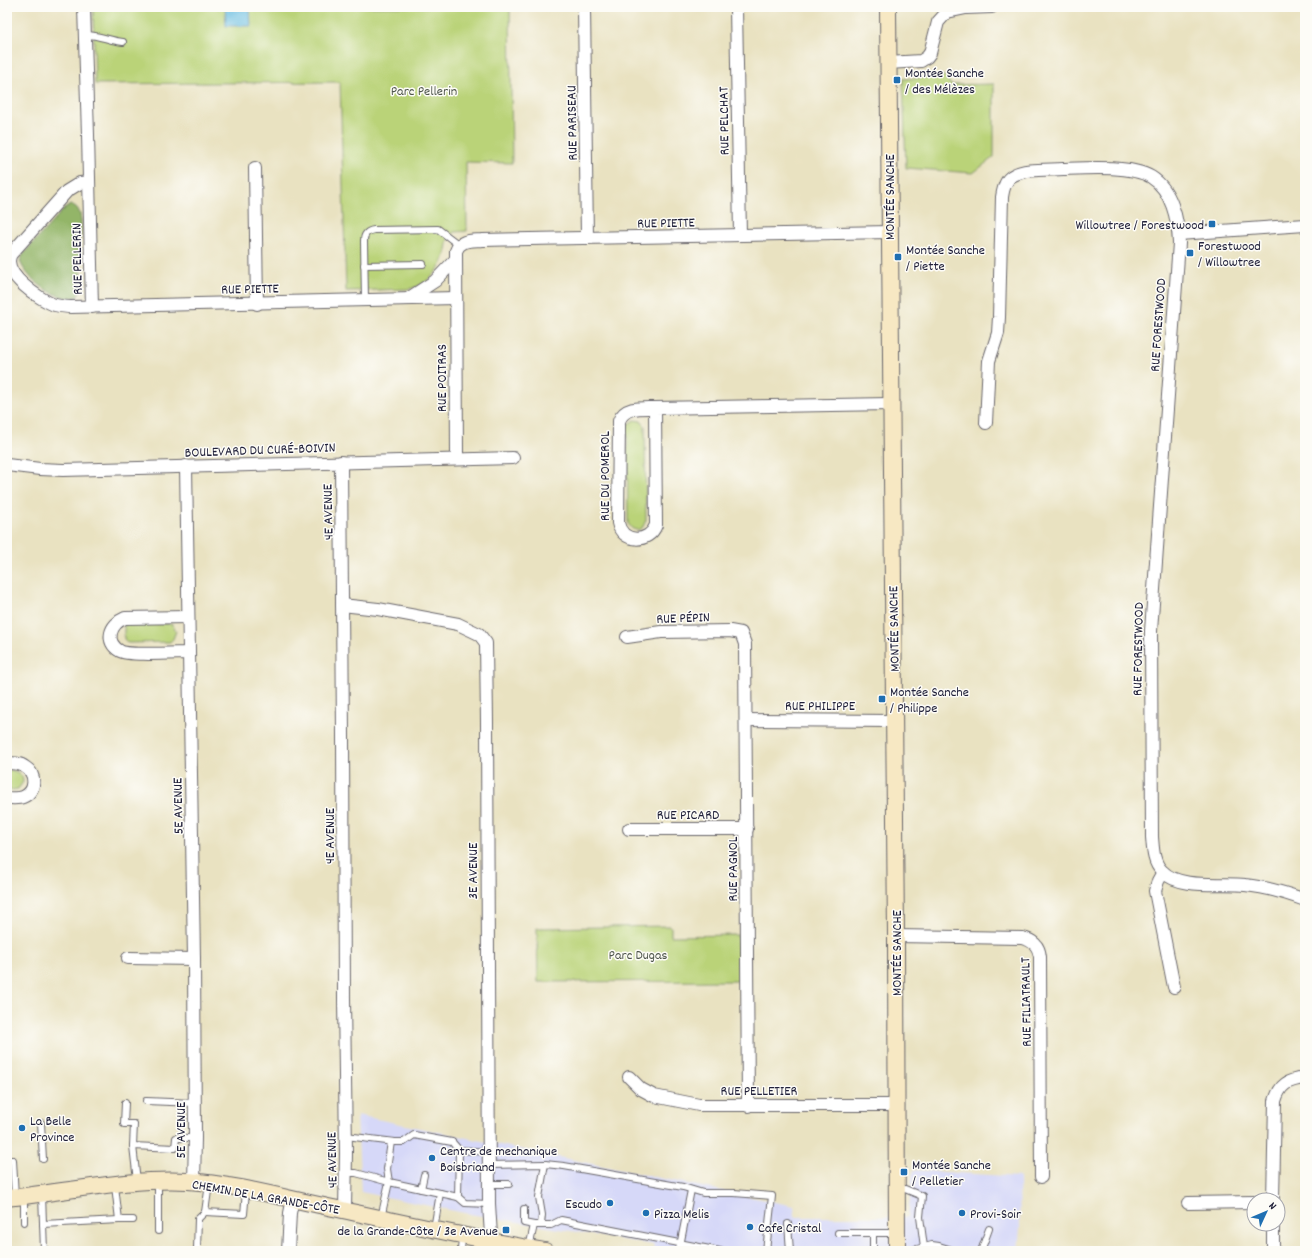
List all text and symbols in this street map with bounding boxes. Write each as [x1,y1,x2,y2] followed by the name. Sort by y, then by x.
[905,64,984,100] place label: Montée Sanche / des Mélèzes
[892,75,902,85] marker: Montée Sanche / des Mélèzes
[391,82,457,102] park label: Parc Pellerin
[562,85,584,161] street label: RUE PARISEAU
[714,86,736,156] street label: RUE PELCHAT
[881,153,901,240] street label: MONTÉE SANCHE
[637,213,696,235] street label: RUE PIETTE
[1075,216,1204,236] place label: Willowtree / Forestwood
[1207,219,1217,229] marker: Willowtree / Forestwood
[67,223,89,295] street label: RUE PELLERIN
[1198,237,1261,273] place label: Forestwood / Willowtree
[906,241,985,277] place label: Montée Sanche / Piette
[1185,248,1195,258] marker: Forestwood / Willowtree
[893,252,903,262] marker: Montée Sanche / Piette
[1146,278,1172,373] street label: RUE FORESTWOOD
[221,279,280,301] street label: RUE PIETTE
[433,344,453,412] street label: RUE POITRAS
[596,431,616,521] street label: RUE DU POMEROL
[184,438,336,464] street label: BOULEVARD DU CURÉ-BOIVIN
[319,483,339,540] street label: 4E AVENUE
[884,585,906,672] street label: MONTÉE SANCHE
[1128,602,1150,696] street label: RUE FORESTWOOD
[656,608,710,630] street label: RUE PÉPIN
[890,683,969,719] place label: Montée Sanche / Philippe
[877,694,887,704] marker: Montée Sanche / Philippe
[785,697,856,717] street label: RUE PHILIPPE
[168,777,189,835] street label: 5E AVENUE
[657,806,719,826] street label: RUE PICARD
[321,807,341,864] street label: 4E AVENUE
[724,836,744,901] street label: RUE PAGNOL
[464,842,484,899] street label: 3E AVENUE
[888,909,908,996] street label: MONTÉE SANCHE
[609,946,667,966] park label: Parc Dugas
[1016,957,1038,1047] street label: RUE FILIATRAULT
[721,1082,798,1102] street label: RUE PELLETIER
[172,1101,192,1158] street label: 5E AVENUE
[30,1112,74,1148] place label: La Belle Province
[17,1123,27,1133] marker: La Belle Province
[323,1131,343,1188] street label: 4E AVENUE
[440,1142,557,1178] place label: Centre de mechanique Boisbriand
[427,1153,437,1163] marker: Centre de mechanique Boisbriand
[912,1156,991,1192] place label: Montée Sanche / Pelletier
[899,1167,909,1177] marker: Montée Sanche / Pelletier
[190,1175,342,1221] street label: CHEMIN DE LA GRANDE-CÔTE
[1246,1192,1286,1232] north arrow
[565,1195,602,1215] place label: Escudo
[605,1198,615,1208] marker: Escudo
[1264,1199,1280,1214] text: N
[654,1205,710,1225] place label: Pizza Melis
[970,1205,1022,1225] place label: Provi-Soir
[641,1208,651,1218] marker: Pizza Melis
[957,1208,967,1218] marker: Provi-Soir
[758,1219,822,1239] place label: Cafe Cristal
[337,1222,498,1242] place label: de la Grande-Côte / 3e Avenue
[745,1222,755,1232] marker: Cafe Cristal
[501,1225,511,1235] marker: de la Grande-Côte / 3e Avenue

